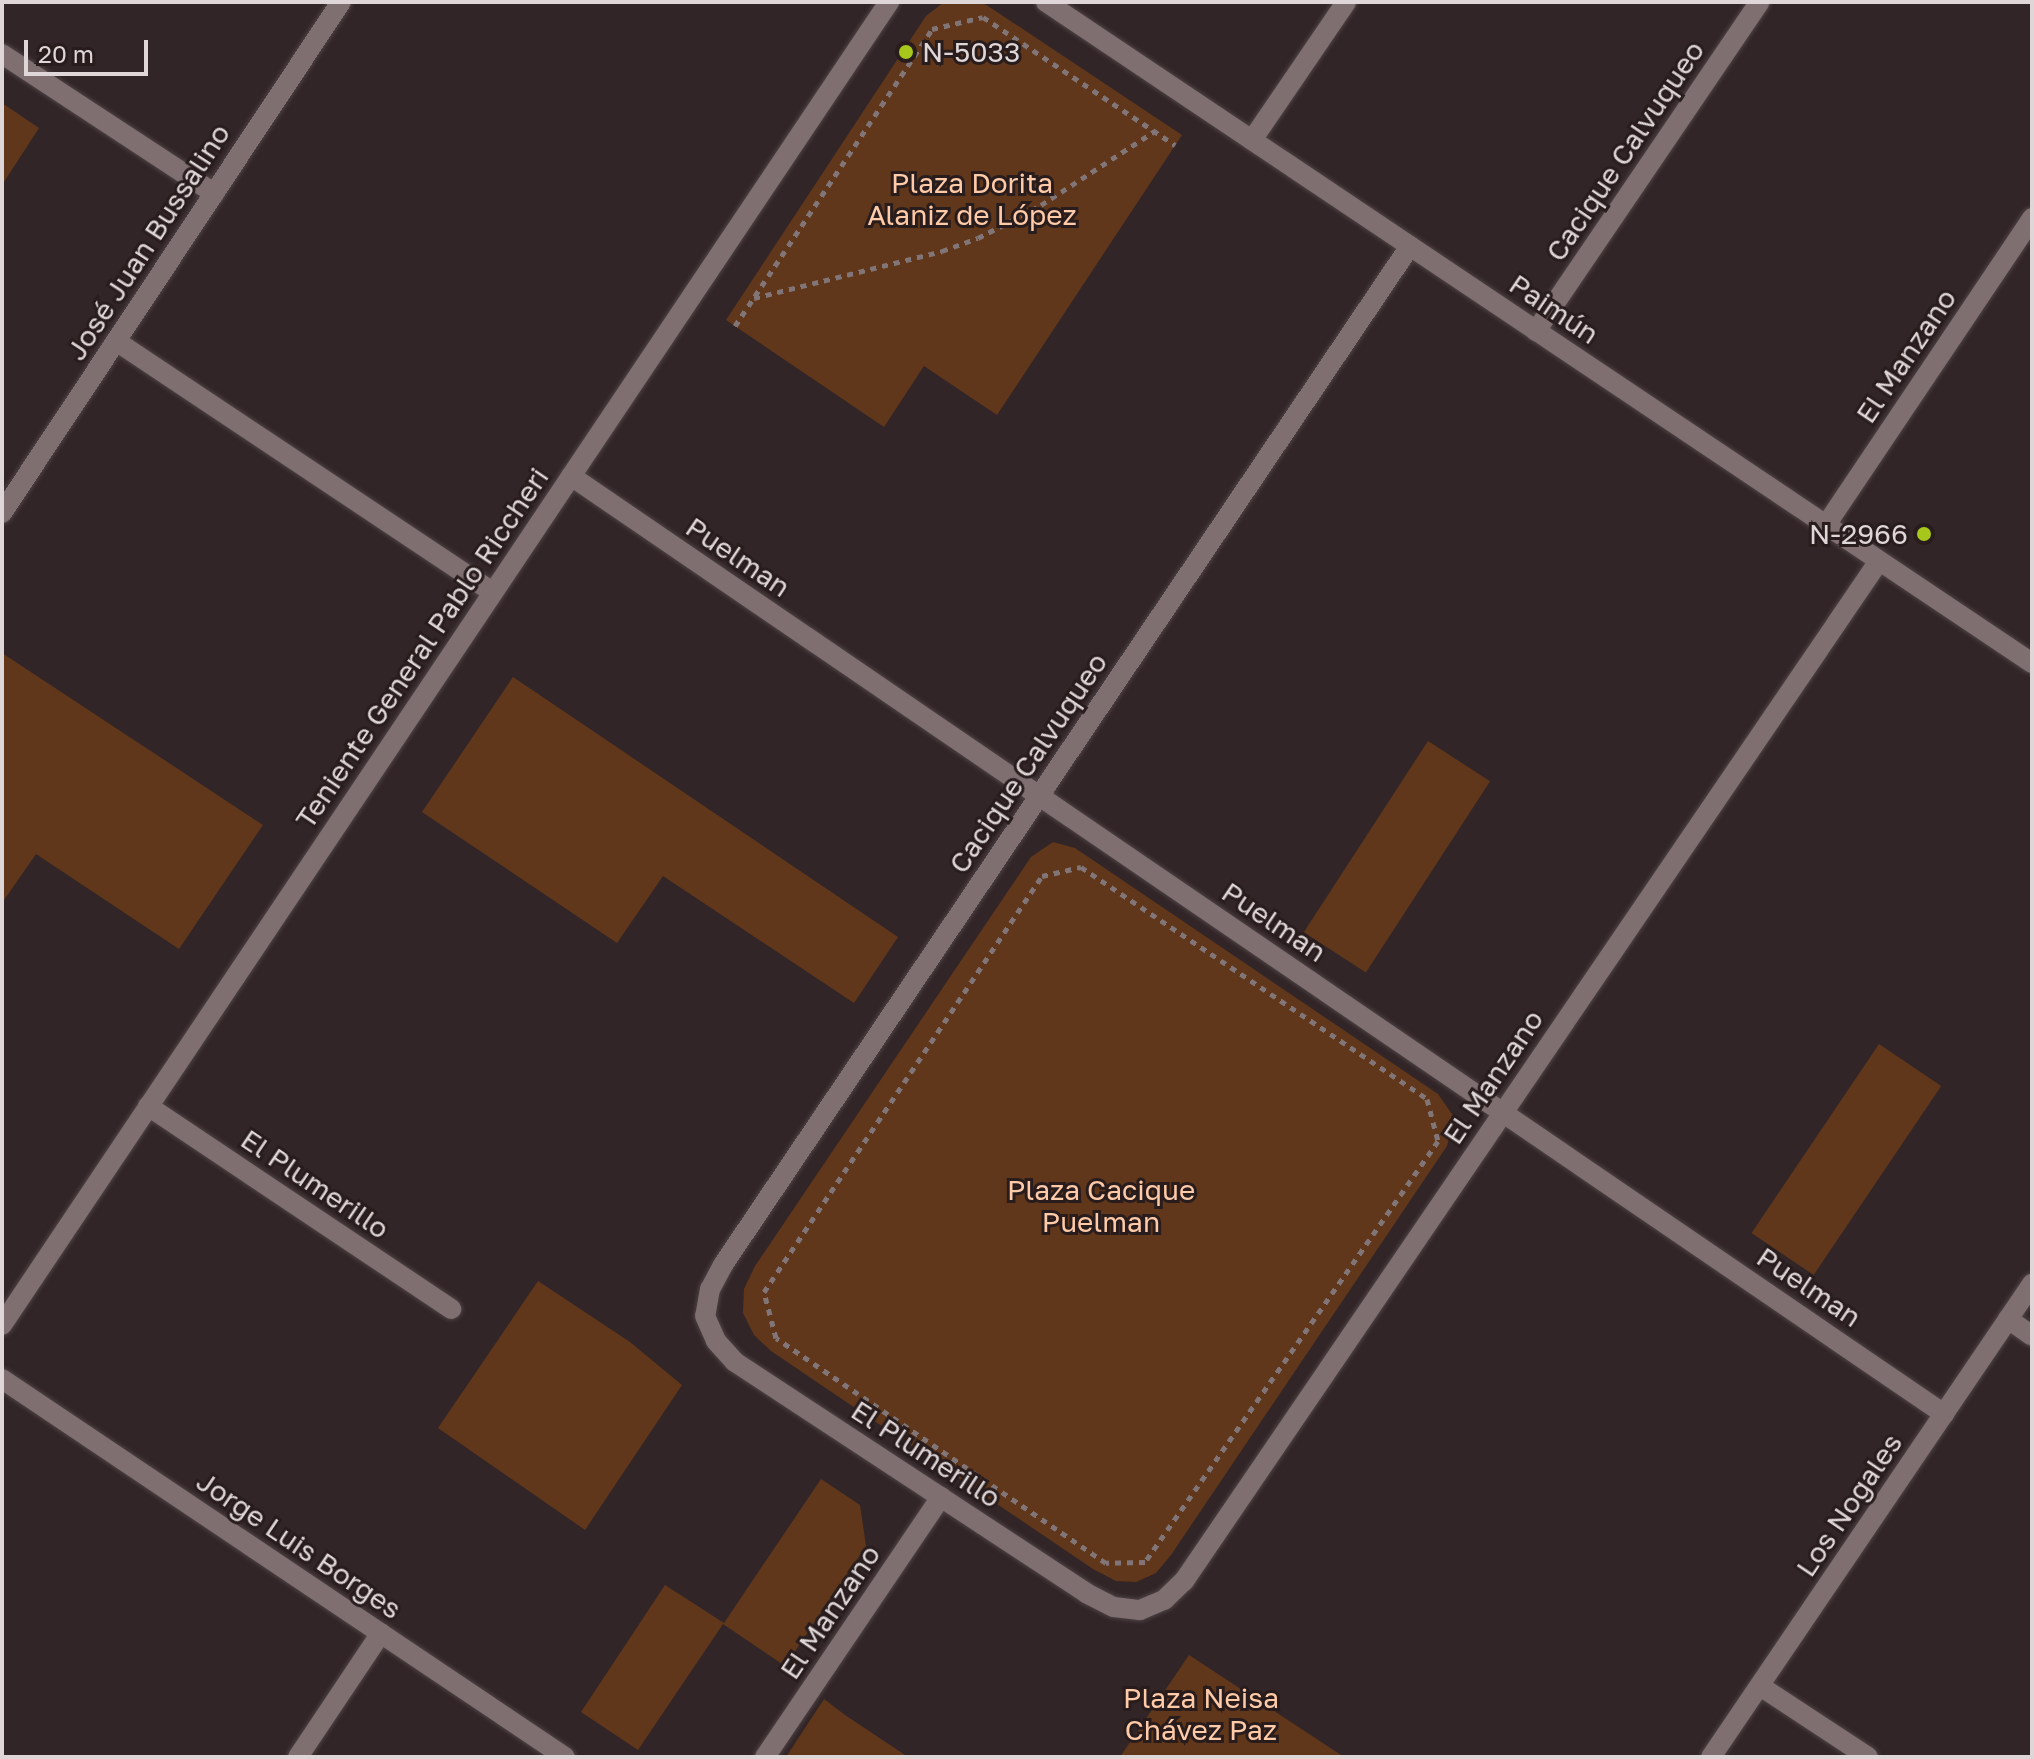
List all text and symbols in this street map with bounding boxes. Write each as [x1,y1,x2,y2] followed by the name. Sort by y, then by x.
[28,24,152,74] scale bar
[922,35,1020,69] place label: N-5033
[1539,35,1711,267] street label: Cacique Calvuqueo
[38,39,94,68] text: 20 m
[897,43,915,61] marker: N-5033
[59,118,237,366] street label: José Juan Bussalino
[867,166,1077,232] park label: Plaza Dorita Alaniz de López
[1503,267,1605,351] street label: Paimún
[1849,283,1963,429] street label: El Manzano
[288,461,556,835] street label: Teniente General Pablo Riccheri
[680,510,796,604] street label: Puelman
[1809,517,1908,551] place label: N-2966
[1915,525,1933,543] marker: N-2966
[942,647,1114,879] street label: Cacique Calvuqueo
[1216,875,1332,969] street label: Puelman
[1436,1004,1550,1150] street label: El Manzano
[235,1122,395,1246] street label: El Plumerillo
[1007,1173,1195,1239] park label: Plaza Cacique Puelman
[1751,1240,1867,1334] street label: Puelman
[845,1393,1007,1515] street label: El Plumerillo
[1789,1427,1909,1583] street label: Los Nogales
[190,1464,408,1626] street label: Jorge Luis Borges
[773,1539,887,1685] street label: El Manzano
[1123,1681,1279,1747] park label: Plaza Neisa Chávez Paz

